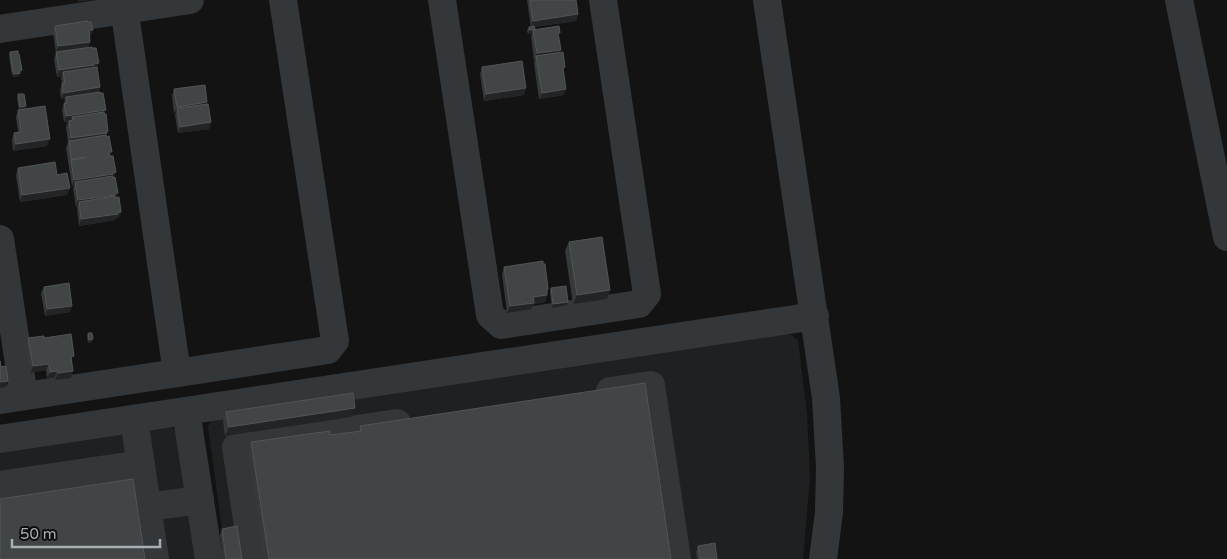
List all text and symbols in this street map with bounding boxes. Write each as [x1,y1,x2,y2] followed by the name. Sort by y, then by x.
[12,516,160,548] scale bar
[20,525,57,543] text: 50 m

